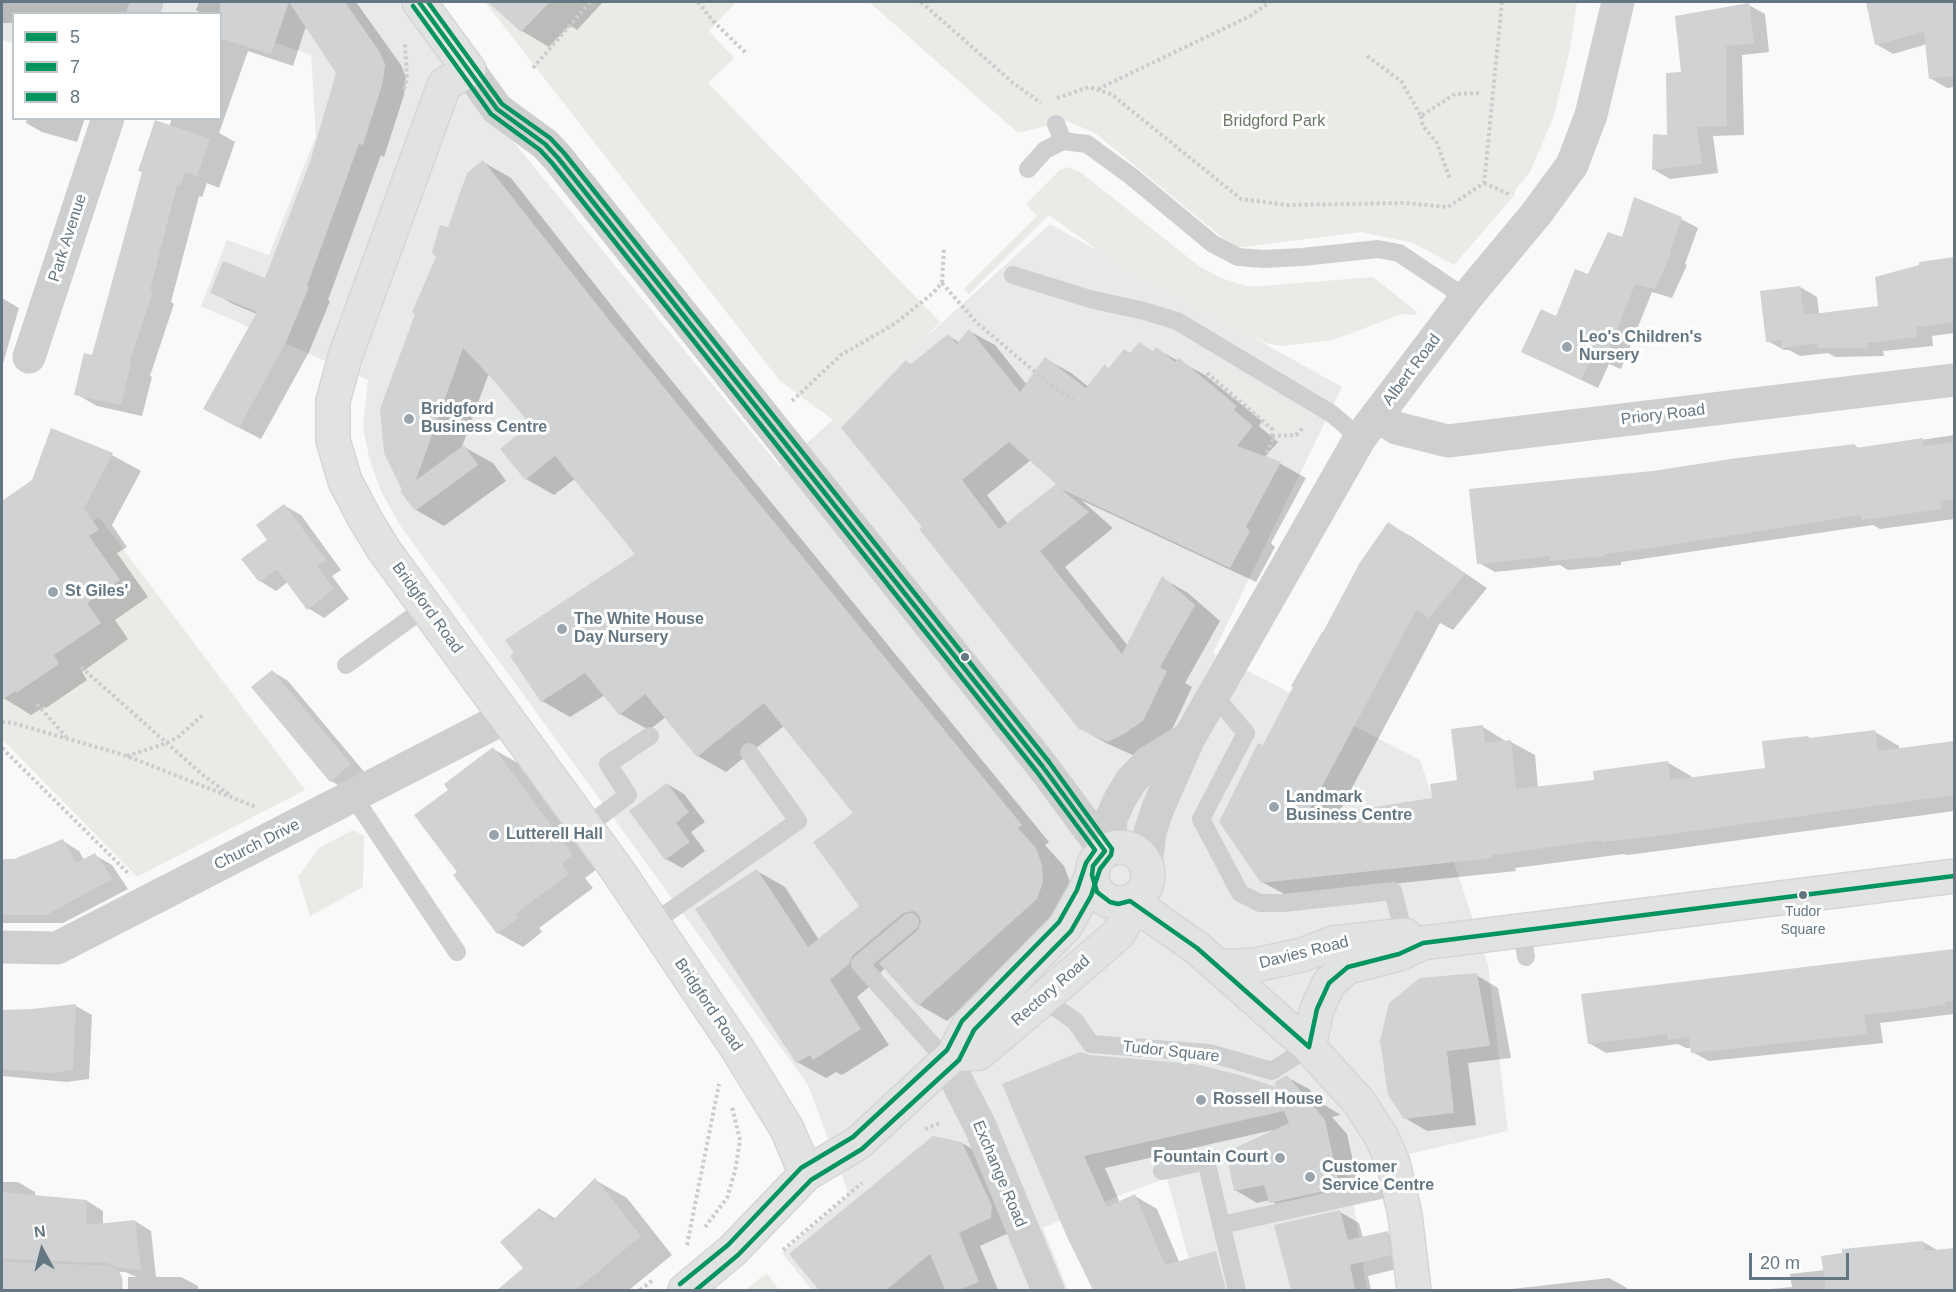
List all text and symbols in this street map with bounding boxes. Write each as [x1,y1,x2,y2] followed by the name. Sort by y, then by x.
[12,12,222,120] legend
[70,27,80,47] text: 5
[70,57,80,77] text: 7
[70,87,80,107] text: 8
[1223,112,1325,132] park label: Bridgford Park
[45,192,91,284] street label: Park Avenue
[1579,328,1702,366] place label: Leo's Children's Nursery
[1379,330,1445,410] street label: Albert Road
[1560,340,1574,354] marker: Leo's Children's Nursery
[421,400,547,438] place label: Bridgford Business Centre
[1620,400,1706,430] street label: Priory Road
[402,412,416,426] marker: Bridgford Business Centre
[388,559,466,657] street label: Bridgford Road
[65,582,128,602] place label: St Giles'
[46,585,60,599] marker: St Giles'
[574,610,704,648] place label: The White House Day Nursery
[555,622,569,636] marker: The White House Day Nursery
[959,651,971,663] unlabelled marker
[1286,788,1412,826] place label: Landmark Business Centre
[1267,800,1281,814] marker: Landmark Business Centre
[211,815,303,875] street label: Church Drive
[506,825,603,845] place label: Lutterell Hall
[487,828,501,842] marker: Lutterell Hall
[1797,889,1809,901] marker: Tudor Square
[1780,904,1826,936] place label: Tudor Square
[1257,933,1351,973] street label: Davies Road
[1008,952,1094,1030] street label: Rectory Road
[670,955,746,1055] street label: Bridgford Road
[1122,1037,1220,1067] street label: Tudor Square
[1213,1090,1323,1110] place label: Rossell House
[1194,1093,1208,1107] marker: Rossell House
[968,1118,1030,1230] street label: Exchange Road
[1153,1148,1268,1168] place label: Fountain Court
[1273,1151,1287,1165] marker: Fountain Court
[1322,1158,1434,1196] place label: Customer Service Centre
[1303,1170,1317,1184] marker: Customer Service Centre
[12,1220,72,1280] north arrow
[33,1222,47,1241] text: N
[1752,1241,1852,1279] scale bar
[1760,1253,1800,1273] text: 20 m

